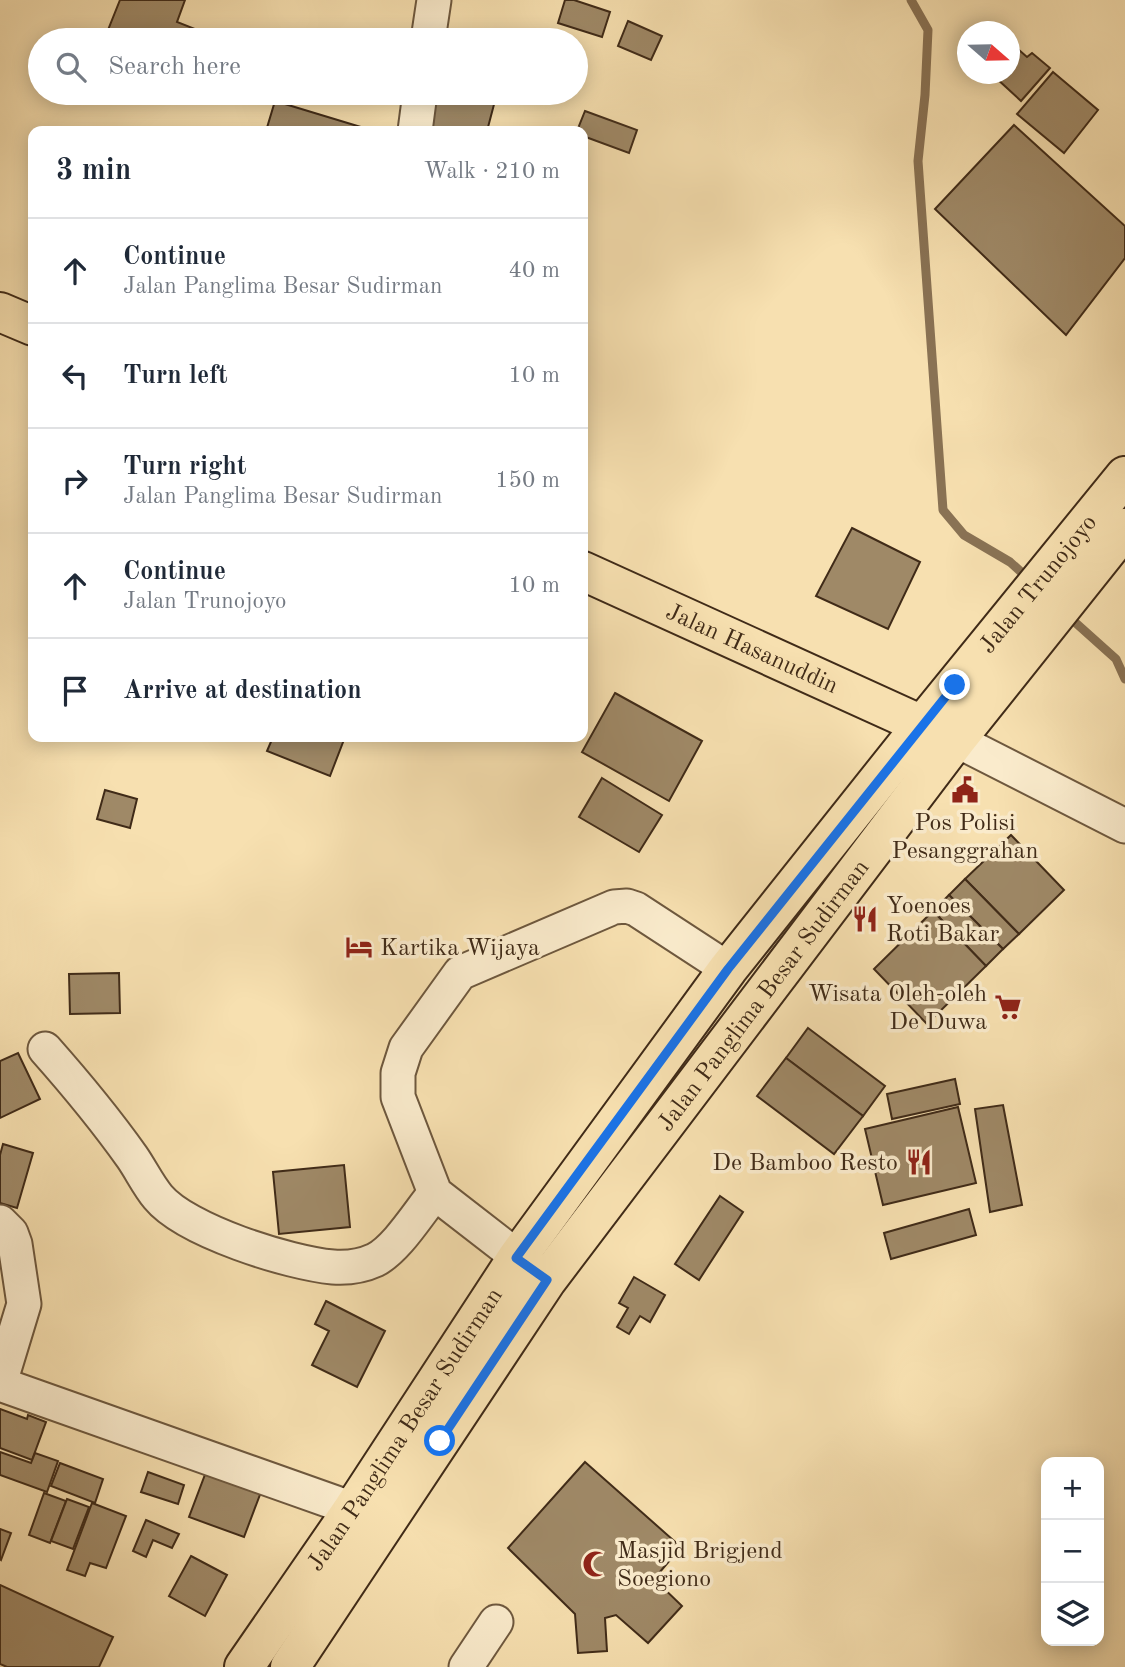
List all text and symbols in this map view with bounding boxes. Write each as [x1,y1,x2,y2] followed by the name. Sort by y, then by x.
[957,21,1020,84] north arrow
[28,28,588,105] search box
[52,48,90,86] icon: search
[108,54,241,80] text: Search here
[56,156,131,186] text: 3 min
[424,160,560,183] text: Walk · 210 m
[123,244,226,270] text: Continue
[56,252,94,290] icon: ahead
[509,259,560,282] text: 40 m
[123,275,442,298] text: Jalan Panglima Besar Sudirman
[56,357,94,395] icon: left
[123,363,228,389] text: Turn left
[509,364,560,387] text: 10 m
[123,454,246,480] text: Turn right
[56,462,94,500] icon: right
[495,469,560,492] text: 150 m
[123,485,442,508] text: Jalan Panglima Besar Sudirman
[976,511,1102,658] street label: Jalan Trunojoyo
[123,559,226,585] text: Continue
[56,567,94,605] icon: ahead
[509,574,560,597] text: 10 m
[123,590,286,613] text: Jalan Trunojoyo
[662,600,841,699] street label: Jalan Hasanuddin
[939,669,970,700] route end
[56,672,94,710] icon: arrive
[123,678,362,704] text: Arrive at destination
[950,775,980,805] public building icon: Pos Polisi Pesanggrahan
[892,812,1038,864] place label: Pos Polisi Pesanggrahan
[654,856,875,1136] street label: Jalan Panglima Besar Sudirman
[886,895,999,947] place label: Yoenoes Roti Bakar
[850,904,880,934] restaurant icon: Yoenoes Roti Bakar
[344,932,374,962] hotel icon: Kartika Wijaya
[380,937,540,961] place label: Kartika Wijaya
[808,983,987,1035] place label: Wisata Oleh-oleh De Duwa
[993,992,1023,1022] supermarket icon: Wisata Oleh-oleh De Duwa
[904,1147,934,1177] restaurant icon: De Bamboo Resto
[712,1152,898,1176] place label: De Bamboo Resto
[304,1284,508,1576] street label: Jalan Panglima Besar Sudirman
[424,1425,455,1456] route start
[1041,1457,1104,1646] map controls
[1041,1457,1104,1520] button: +
[1041,1520,1104,1583] button: −
[617,1540,783,1592] place label: Masjid Brigjend Soegiono
[581,1549,611,1579] mosque icon: Masjid Brigjend Soegiono
[1041,1583,1104,1646] button: layers

